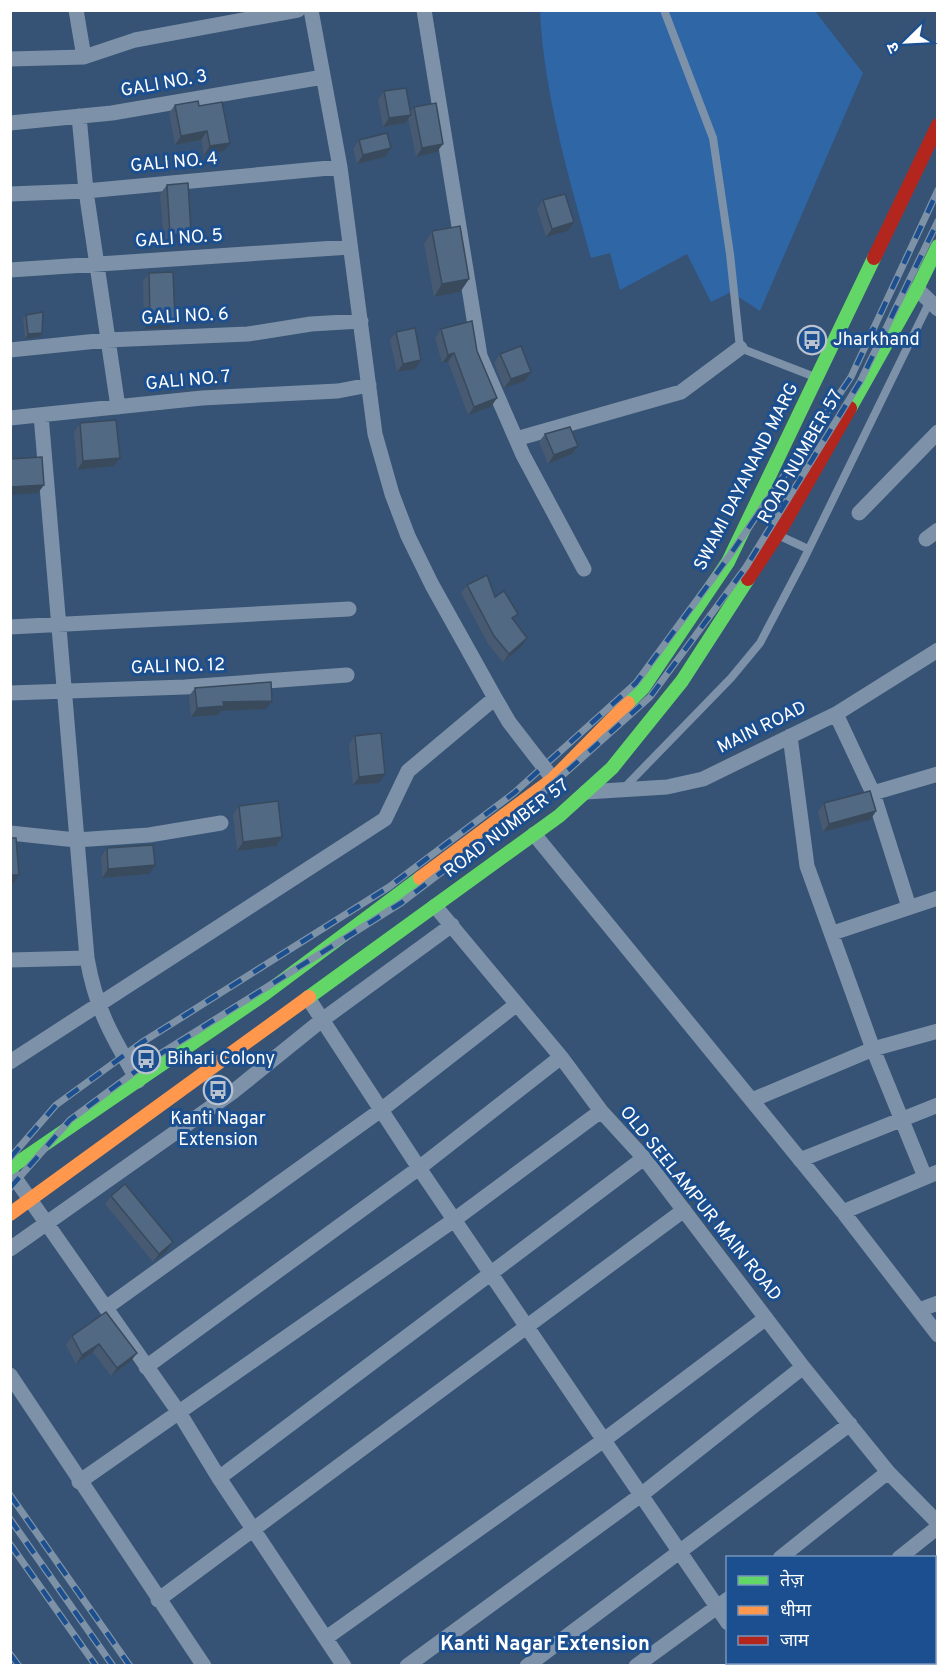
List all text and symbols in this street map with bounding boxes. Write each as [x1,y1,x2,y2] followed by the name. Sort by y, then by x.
[876,12,936,72] north arrow
[883,38,905,56] text: उ
[119,65,209,103] street label: GALI NO. 3
[129,148,219,178] street label: GALI NO. 4
[134,224,224,254] street label: GALI NO. 5
[141,303,229,331] street label: GALI NO. 6
[796,324,828,356] bus stop icon: Jharkhand
[833,329,920,352] place label: Jharkhand
[144,366,232,396] street label: GALI NO. 7
[690,379,804,575] street label: SWAMI DAYANAND MARG
[753,386,849,528] street label: ROAD NUMBER 57
[130,654,226,680] street label: GALI NO. 12
[714,697,810,759] street label: MAIN ROAD
[440,774,574,884] street label: ROAD NUMBER 57
[130,1043,162,1075] bus stop icon: Bihari Colony
[167,1048,275,1071] place label: Bihari Colony
[202,1074,234,1106] bus stop icon: Kanti Nagar Extension
[614,1102,786,1306] street label: OLD SEELAMPUR MAIN ROAD
[170,1108,266,1152] place label: Kanti Nagar Extension
[726,1556,936,1664] legend
[780,1569,804,1593] text: तेज़
[780,1600,811,1623] text: धीमा
[780,1630,810,1653] text: जाम
[440,1632,650,1658] district label: Kanti Nagar Extension

